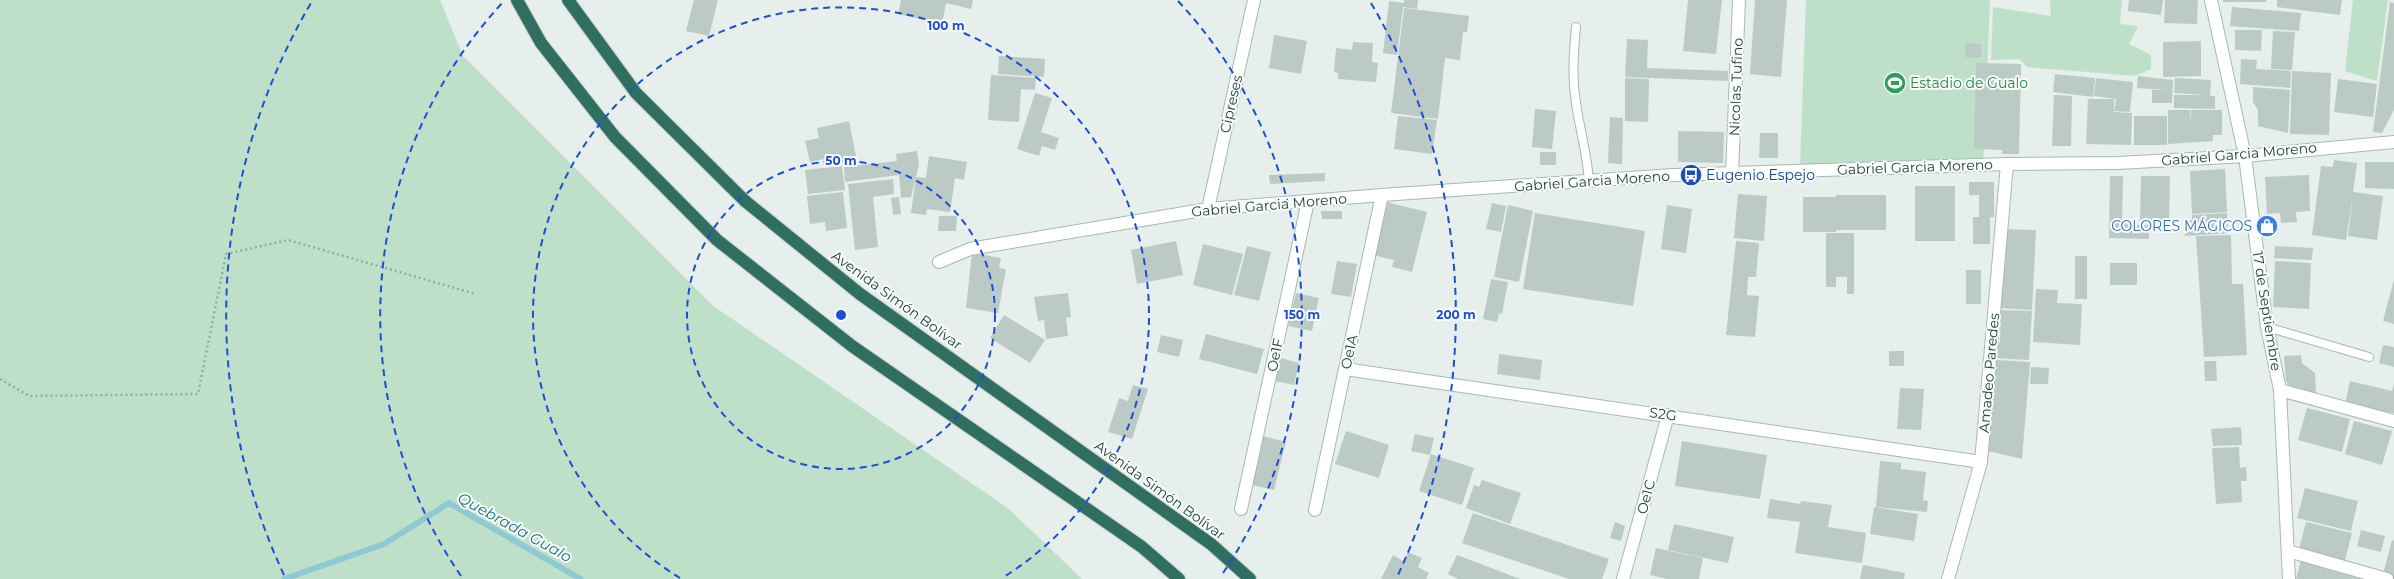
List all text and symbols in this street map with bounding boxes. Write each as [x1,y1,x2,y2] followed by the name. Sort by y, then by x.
[928,18,964,33] text: 100 m
[1725,37,1747,136] street label: Nicolas Tufino
[1882,70,1908,96] sports icon: Estadio de Gualo
[1216,73,1246,135] street label: Cipreses
[1910,74,2028,92] place label: Estadio de Gualo
[2161,138,2318,170] street label: Gabriel Garcia Moreno
[825,153,857,168] text: 50 m
[1837,155,1993,179] street label: Gabriel Garcia Moreno
[1678,162,1704,188] bus stop icon: Eugenio Espejo
[1706,166,1815,184] place label: Eugenio Espejo
[1514,167,1671,195] street label: Gabriel Garcia Moreno
[1191,189,1348,221] street label: Gabriel Garcia Moreno
[2254,213,2280,239] shop icon: COLORES MÁGICOS
[2111,217,2252,235] place label: COLORES MÁGICOS
[828,246,966,354] street label: Avenida Simón Bolívar
[2249,250,2285,372] street label: 17 de Septiembre
[1284,307,1320,322] text: 150 m
[1436,307,1476,322] text: 200 m
[834,308,848,322] centre of rings
[1975,312,2003,434] street label: Amadeo Paredes
[1337,332,1362,371] street label: Oe1A
[1263,336,1287,373] street label: Oe1F
[1648,403,1678,425] street label: S2G
[1091,436,1229,544] street label: Avenida Simón Bolívar
[1633,478,1659,516] street label: Oe1C
[455,488,575,566] water label: Quebrada Gualo

